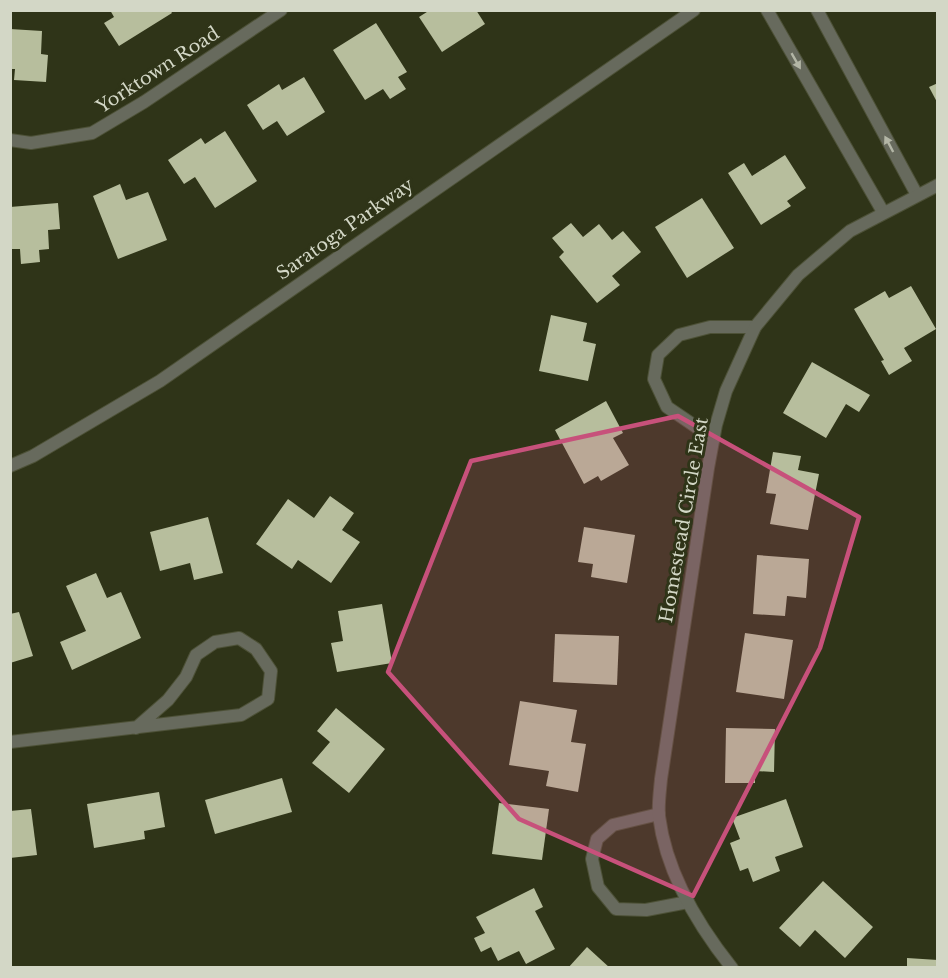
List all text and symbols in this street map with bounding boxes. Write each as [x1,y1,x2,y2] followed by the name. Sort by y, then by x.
[92,22,223,118] street label: Yorktown Road
[791,53,801,70] one-way arrow
[884,135,894,152] one-way arrow
[272,173,418,285] street label: Saratoga Parkway
[655,415,713,624] street label: Homestead Circle East

